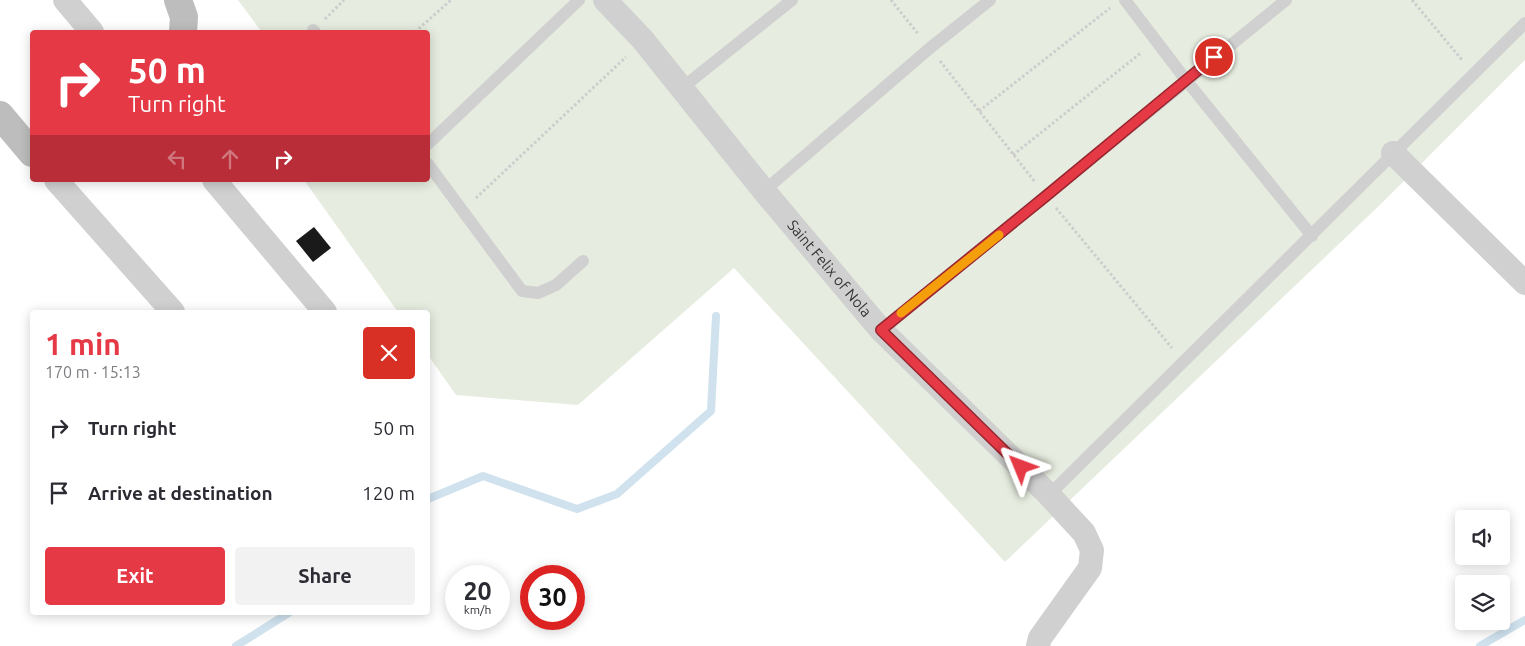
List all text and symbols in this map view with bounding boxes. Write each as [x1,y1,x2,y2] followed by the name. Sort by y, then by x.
[1193,36,1235,78] pin
[1200,43,1228,71] icon: arrive
[45,50,110,115] icon: right
[128,50,206,90] text: 50 m
[128,91,226,116] text: Turn right
[163,145,191,173] icon: left
[216,145,244,173] icon: ahead
[269,145,297,173] icon: right
[784,216,875,320] street label: Saint Felix of Nola
[45,327,121,361] text: 1 min
[363,327,415,379] button: close
[45,363,141,381] text: 170 m · 15:13
[45,414,73,442] icon: right
[88,417,176,439] text: Turn right
[373,417,415,439] text: 50 m
[994,440,1046,492] position arrow
[45,479,73,507] icon: arrive
[88,482,273,504] text: Arrive at destination
[362,482,415,504] text: 120 m
[1455,510,1510,630] map controls
[1455,510,1510,565] button: sound
[45,547,225,605] button: Exit
[235,547,415,605] button: Share
[520,565,585,630] speed limit sign: 30
[1455,575,1510,630] button: layers
[463,577,492,605] text: 20
[464,603,491,616] text: km/h

